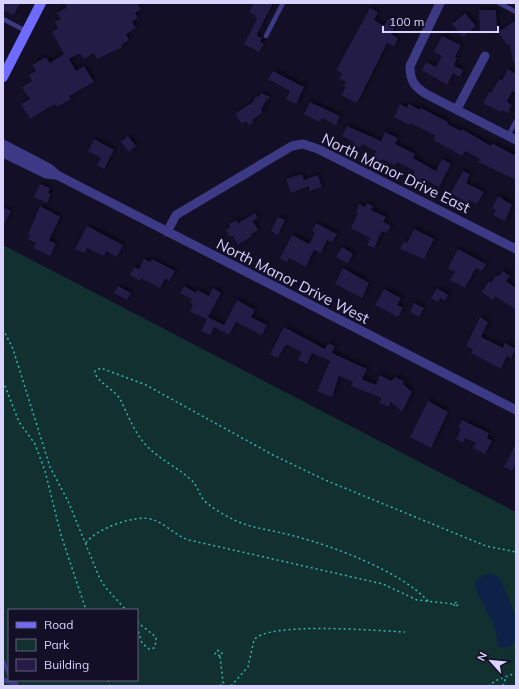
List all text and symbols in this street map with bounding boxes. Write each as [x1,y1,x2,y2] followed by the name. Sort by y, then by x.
[383,8,498,34] scale bar
[389,14,424,29] text: 100 m
[319,129,473,217] street label: North Manor Drive East
[213,234,373,328] street label: North Manor Drive West
[8,609,138,681] legend
[44,617,73,632] text: Road
[44,637,70,652] text: Park
[471,641,511,681] north arrow
[474,650,490,663] text: N
[44,657,89,672] text: Building

